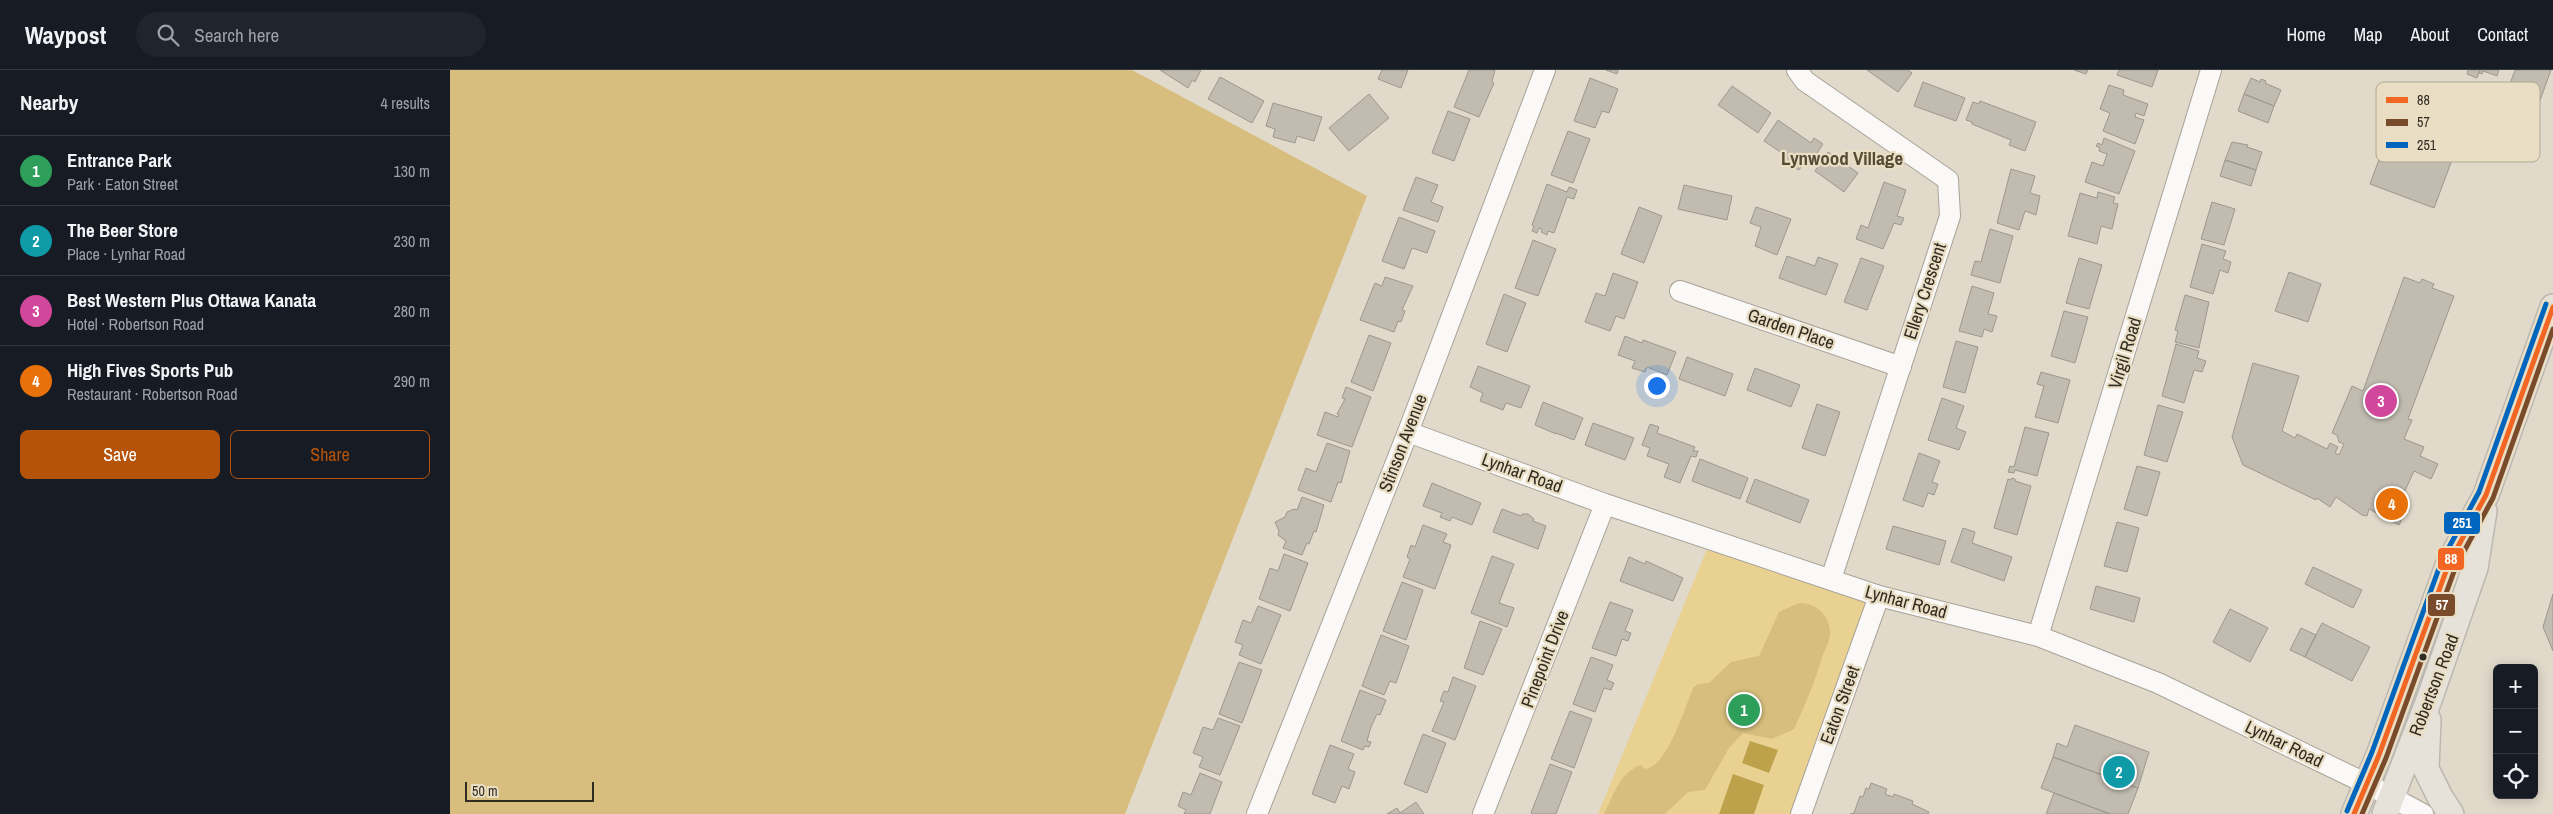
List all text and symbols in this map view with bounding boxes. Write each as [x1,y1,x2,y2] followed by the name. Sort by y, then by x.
[136,12,486,57] search box
[25,19,106,51] text: Waypost
[154,21,182,49] icon: search
[194,22,279,48] text: Search here
[2286,22,2326,47] text: Home
[2354,22,2383,47] text: Map
[2411,22,2449,47] text: About
[2477,22,2528,47] text: Contact
[2376,82,2540,162] legend
[20,88,78,117] text: Nearby
[2417,91,2430,109] text: 88
[380,92,430,114] text: 4 results
[2417,113,2430,131] text: 57
[2417,136,2437,154] text: 251
[1781,145,1903,171] district label: Lynwood Village
[67,147,172,173] text: Entrance Park
[32,160,40,182] text: 1
[394,160,430,182] text: 130 m
[67,173,178,195] text: Park · Eaton Street
[67,217,178,243] text: The Beer Store
[32,230,40,252] text: 2
[394,230,430,252] text: 230 m
[1897,239,1952,342] street label: Ellery Crescent
[67,243,185,265] text: Place · Lynhar Road
[67,287,316,313] text: Best Western Plus Ottawa Kanata
[32,300,40,322] text: 3
[394,300,430,322] text: 280 m
[1744,302,1838,355] street label: Garden Place
[67,313,204,335] text: Hotel · Robertson Road
[2102,314,2147,392] street label: Virgil Road
[67,357,233,383] text: High Fives Sports Pub
[32,370,40,392] text: 4
[394,370,430,392] text: 290 m
[1644,373,1670,399] your location
[2365,382,2397,420] pin: 3
[67,383,238,405] text: Restaurant · Robertson Road
[1372,390,1433,495] street label: Stinson Avenue
[20,430,220,479] button: Save
[230,430,430,479] button: Share
[1478,446,1566,499] street label: Lynhar Road
[2376,485,2408,523] pin: 4
[2443,511,2481,535] line badge: 251
[2452,514,2472,532] text: 251
[2437,547,2465,571] line badge: 88
[2445,550,2457,568] text: 88
[1862,579,1950,624] street label: Lynhar Road
[2427,593,2456,617] line badge: 57
[2436,596,2449,614] text: 57
[1514,606,1575,711] street label: Pinepoint Drive
[2403,630,2464,739] street label: Robertson Road
[2418,652,2428,662] unlabelled marker
[1814,662,1865,748] street label: Eaton Street
[2493,664,2538,799] map controls
[2493,664,2538,709] button: +
[1728,691,1760,729] pin: 1
[2493,709,2538,754] button: −
[2241,714,2327,773] street label: Lynhar Road
[2103,753,2135,791] pin: 2
[2493,754,2538,799] button: locate
[465,779,594,802] scale bar
[472,782,498,800] text: 50 m

